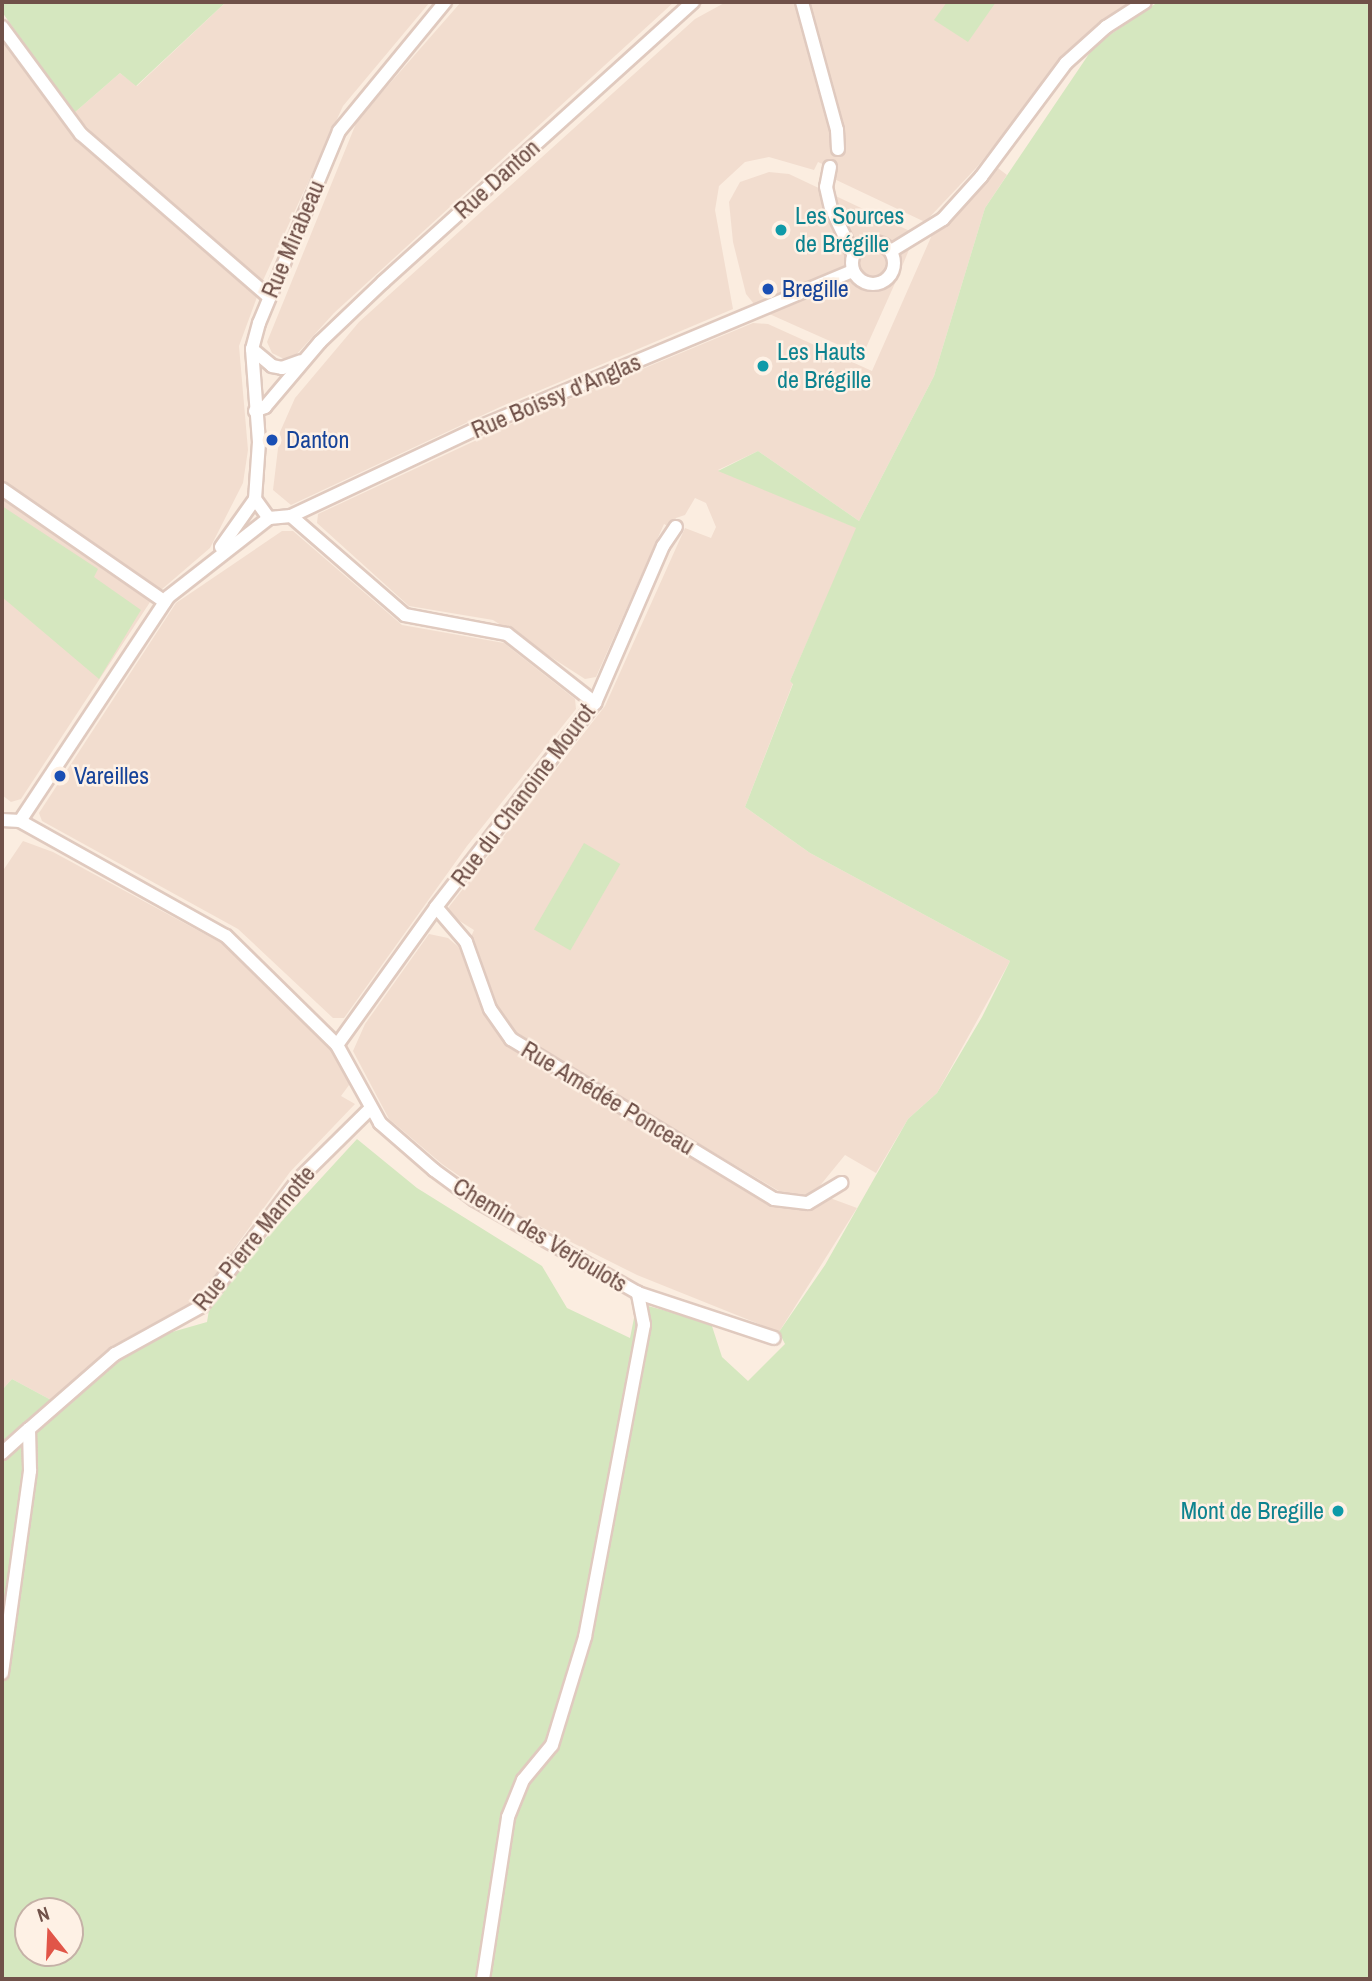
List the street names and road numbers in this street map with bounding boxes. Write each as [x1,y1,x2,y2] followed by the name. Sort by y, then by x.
[448,133,546,225] street label: Rue Danton
[255,176,331,302] street label: Rue Mirabeau
[467,347,645,445] street label: Rue Boissy d'Anglas
[445,698,601,892] street label: Rue du Chanoine Mourot
[516,1035,700,1161] street label: Rue Amédée Ponceau
[187,1160,321,1316] street label: Rue Pierre Marnotte
[448,1172,632,1298] street label: Chemin des Verjoulots

